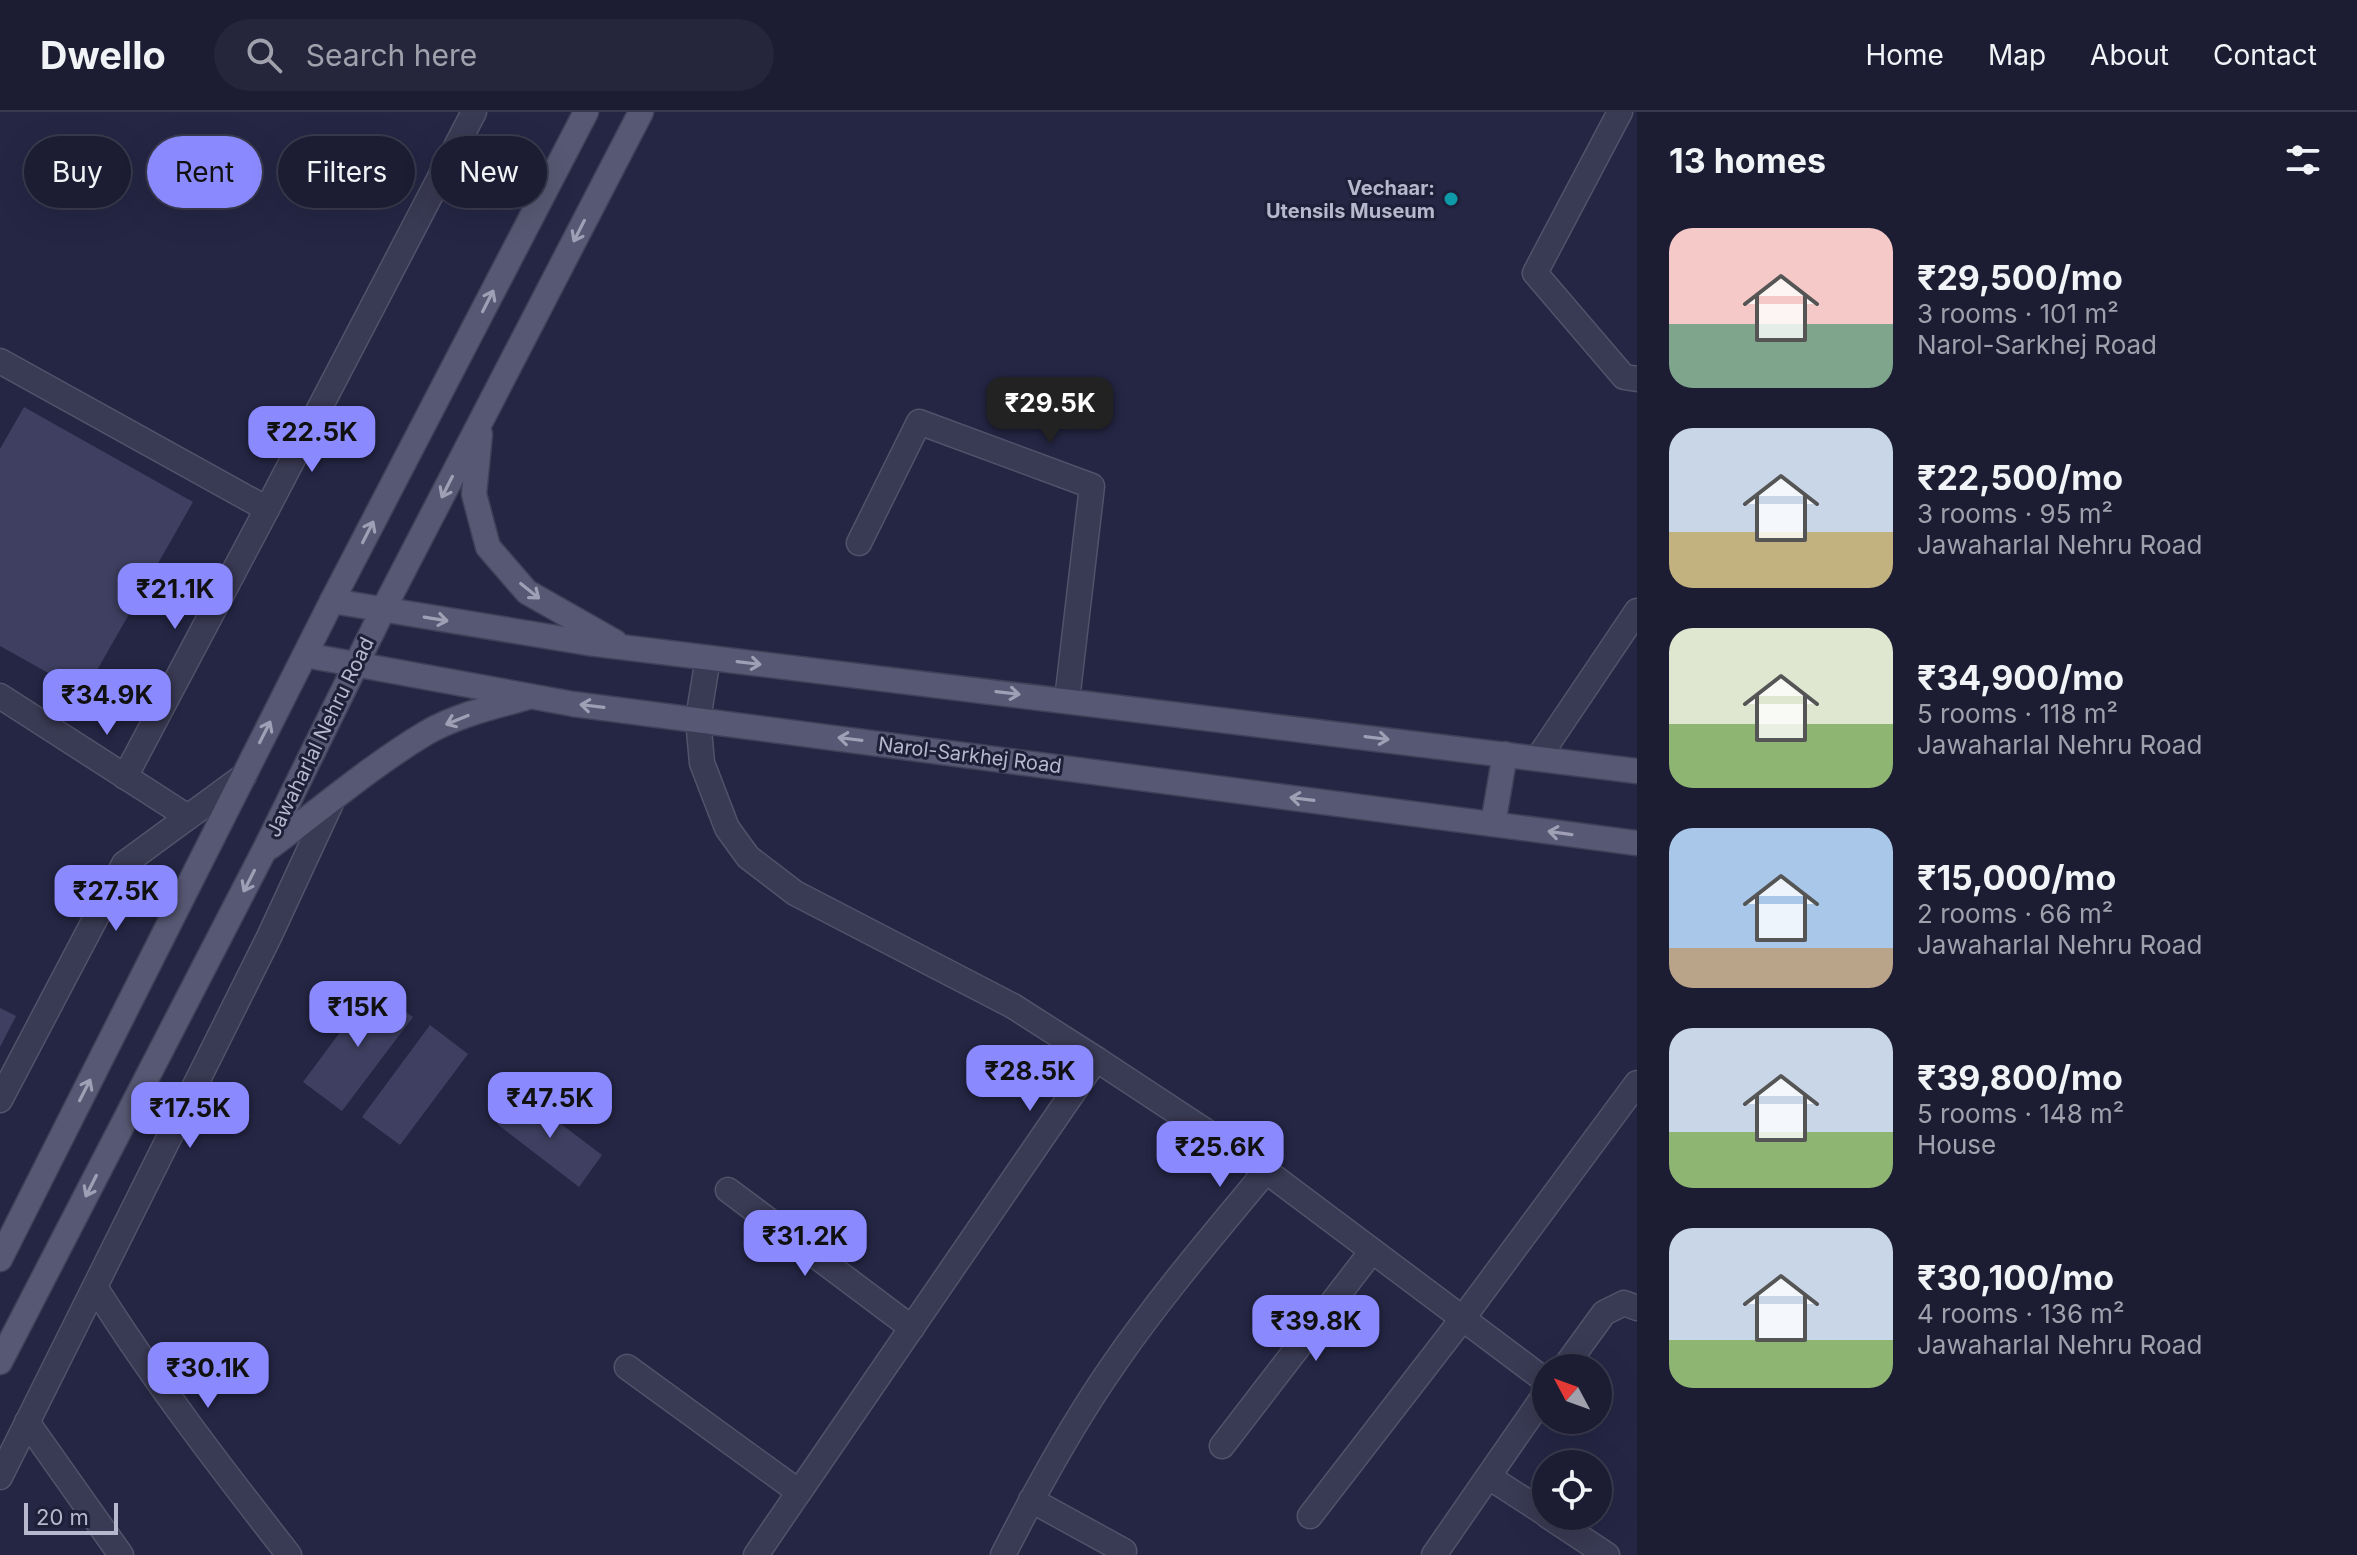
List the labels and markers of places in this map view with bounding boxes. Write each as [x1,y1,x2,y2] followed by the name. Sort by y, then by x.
[1266,176,1435,223] place label: Vechaar: Utensils Museum
[1442,190,1460,208] marker: Vechaar: Utensils Museum
[985,377,1115,445] pin: ₹29.5K
[247,406,377,474] pin: ₹22.5K
[110,563,240,631] pin: ₹21.1K
[42,669,172,737] pin: ₹34.9K
[51,865,181,933] pin: ₹27.5K
[311,981,405,1049] pin: ₹15K
[965,1045,1095,1113] pin: ₹28.5K
[485,1072,615,1140] pin: ₹47.5K
[125,1082,255,1150] pin: ₹17.5K
[1155,1121,1285,1189] pin: ₹25.6K
[740,1210,870,1278] pin: ₹31.2K
[1251,1295,1381,1363] pin: ₹39.8K
[143,1342,273,1410] pin: ₹30.1K

